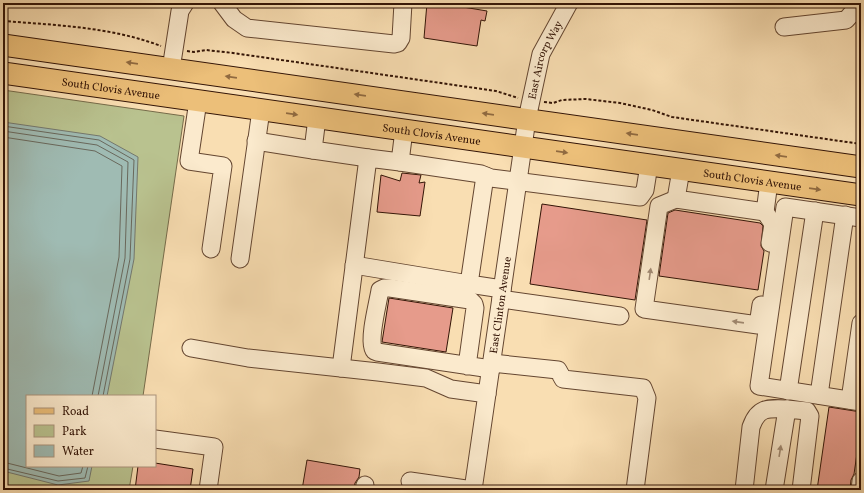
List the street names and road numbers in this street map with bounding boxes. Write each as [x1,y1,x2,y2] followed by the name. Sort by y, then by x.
[525,18,567,101] street label: East Aircorp Way
[61,75,161,104] street label: South Clovis Avenue
[381,121,482,150] street label: South Clovis Avenue
[702,167,802,195] street label: South Clovis Avenue
[487,256,516,355] street label: East Clinton Avenue

